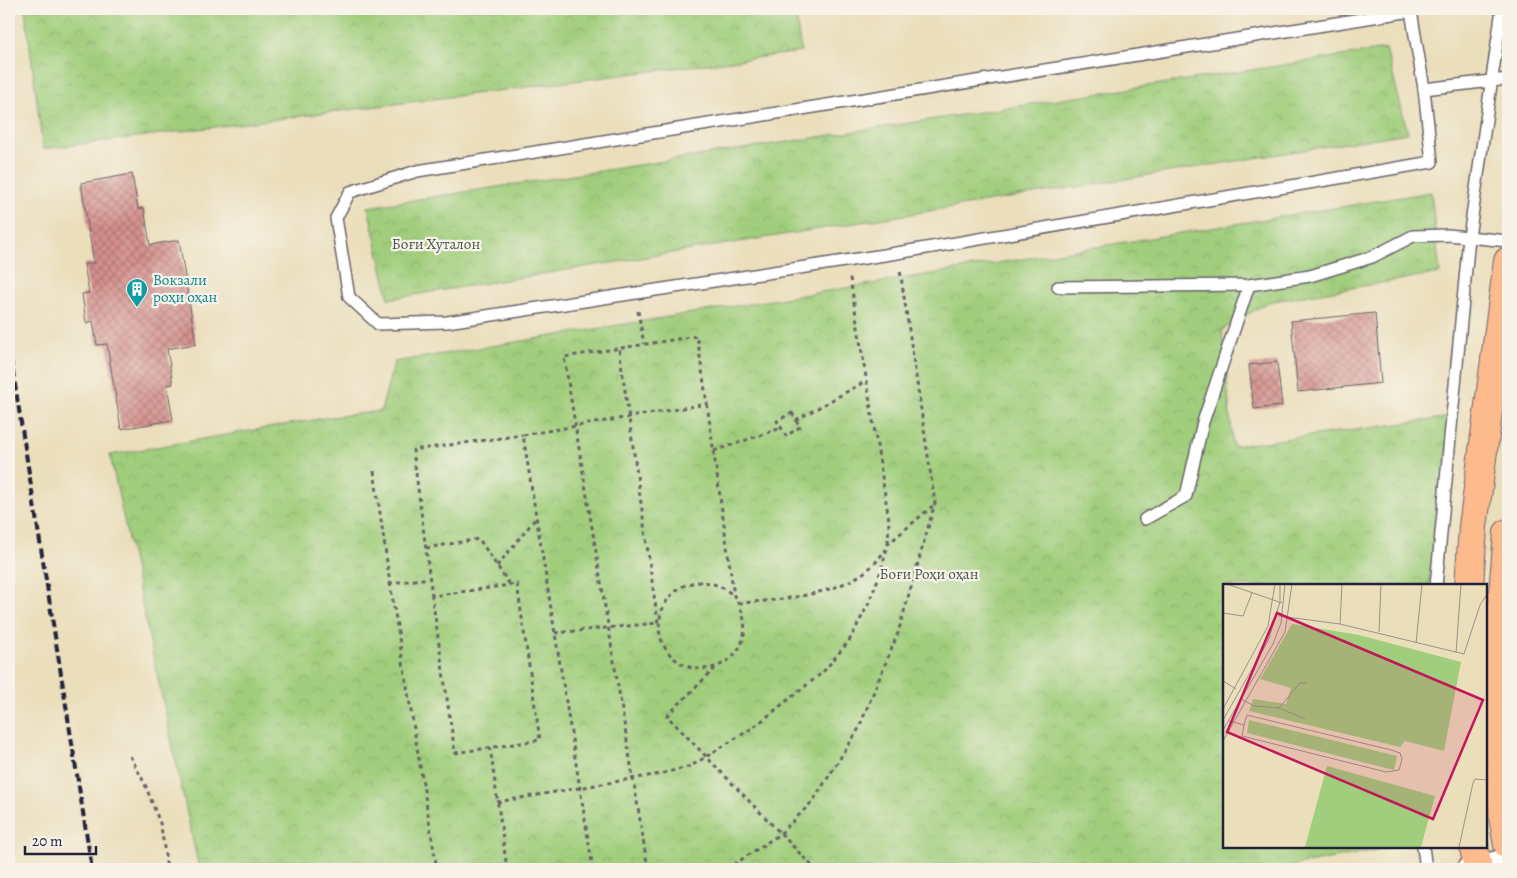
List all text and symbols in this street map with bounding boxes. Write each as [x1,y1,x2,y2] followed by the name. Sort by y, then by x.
[392,234,480,254] park label: Боғи Хуталон
[153,270,218,307] place label: Вокзали роҳи оҳан
[125,277,149,308] building icon: Вокзали роҳи оҳан
[880,564,979,584] park label: Боғи Роҳи оҳан
[1223,584,1487,848] inset map
[25,823,96,855] scale bar
[32,831,63,851] text: 20 m

